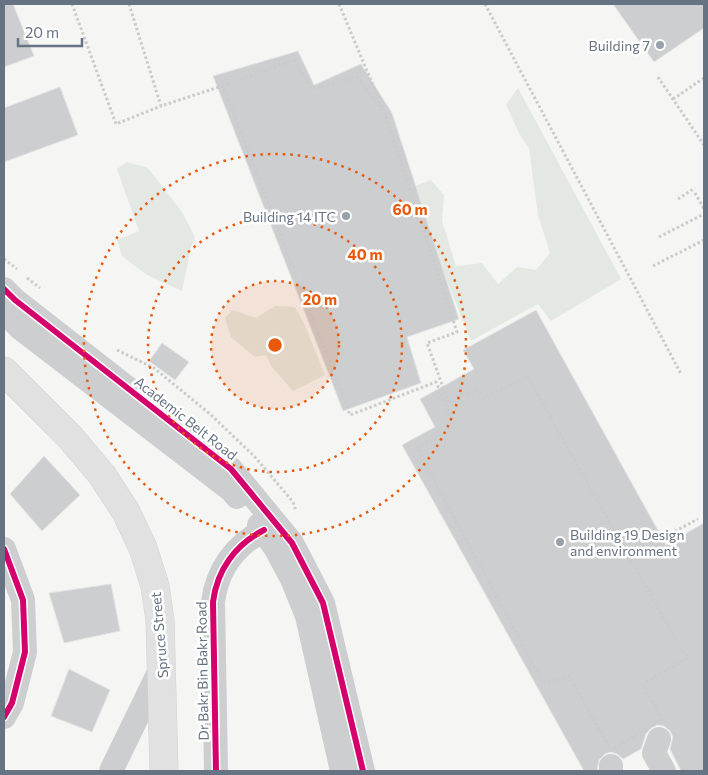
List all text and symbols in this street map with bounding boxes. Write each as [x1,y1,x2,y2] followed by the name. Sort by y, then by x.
[18,15,81,47] scale bar
[25,23,59,41] text: 20 m
[589,37,650,54] place label: Building 7
[654,39,666,51] marker: Building 7
[392,200,428,218] text: 60 m
[243,208,336,225] place label: Building 14 ITC
[340,210,352,222] marker: Building 14 ITC
[347,245,383,263] text: 40 m
[303,290,337,308] text: 20 m
[266,336,284,354] centre of rings
[131,373,241,463] street label: Academic Belt Road
[570,526,684,559] place label: Building 19 Design and environment
[554,536,566,548] marker: Building 19 Design and environment
[147,591,171,679] street label: Spruce Street
[192,601,212,741] street label: Dr Bakr Bin Bakr Road

